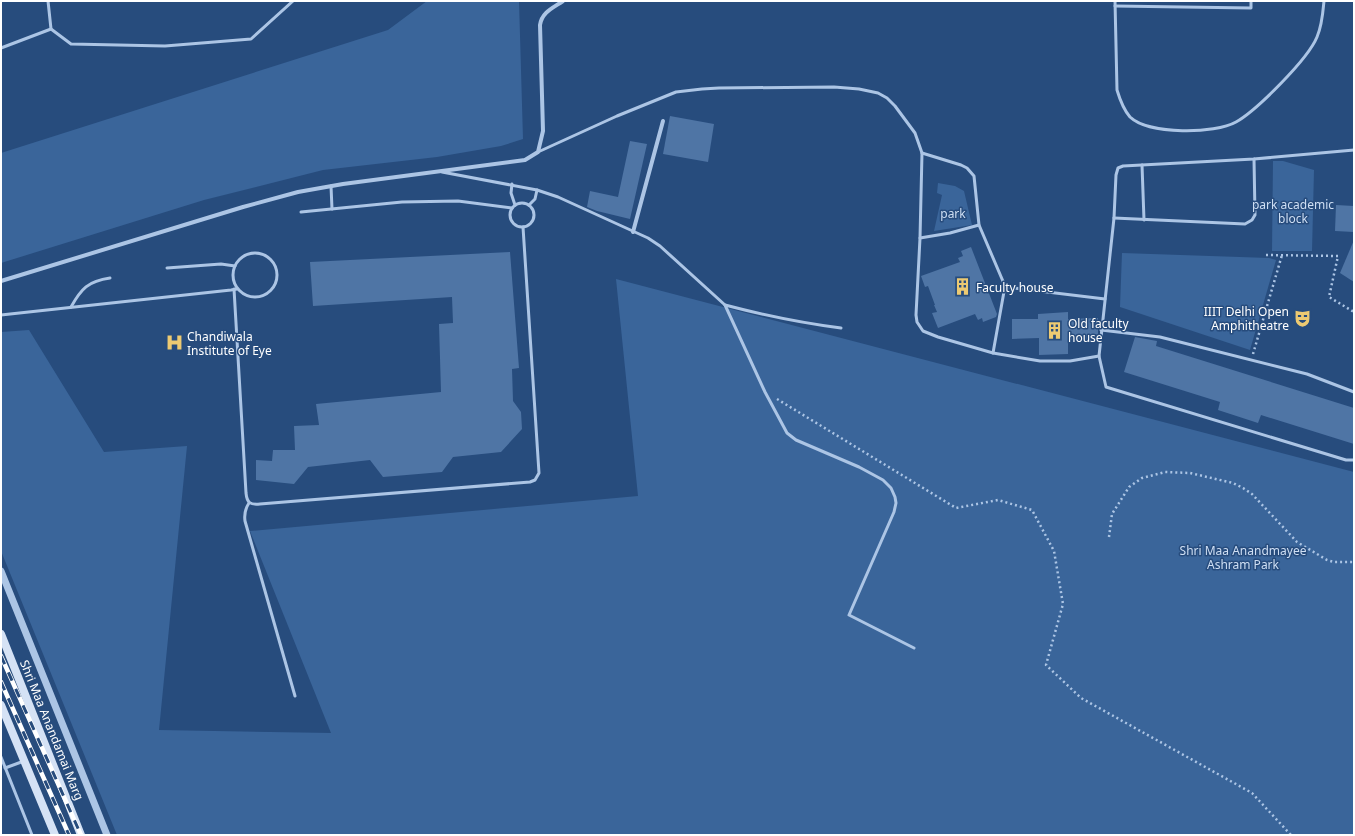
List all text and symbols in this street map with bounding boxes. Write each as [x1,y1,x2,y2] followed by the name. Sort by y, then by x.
[1252,196,1334,227] park label: park academic block
[940,205,966,222] park label: park
[953,277,973,297] building icon: Faculty house
[976,279,1054,296] place label: Faculty house
[1204,303,1289,334] place label: IIIT Delhi Open Amphitheatre
[1292,308,1312,328] theatre icon: IIIT Delhi Open Amphitheatre
[1068,315,1129,346] place label: Old faculty house
[1045,320,1065,340] building icon: Old faculty house
[187,328,272,359] place label: Chandiwala Institute of Eye
[164,333,184,353] hospital icon: Chandiwala Institute of Eye
[1180,542,1307,573] park label: Shri Maa Anandmayee Ashram Park
[16,657,88,803] street label: Shri Maa Anandamai Marg

